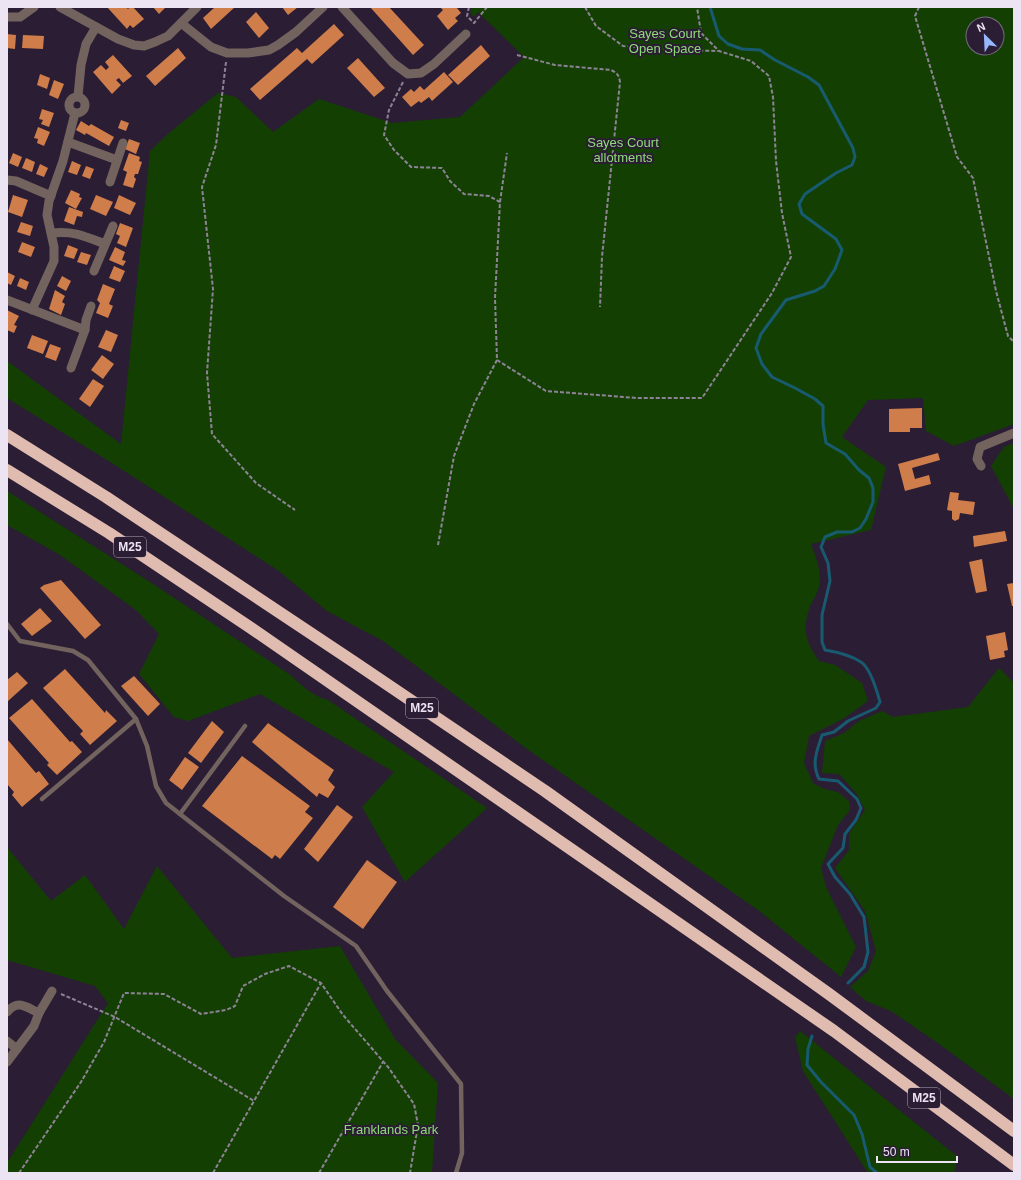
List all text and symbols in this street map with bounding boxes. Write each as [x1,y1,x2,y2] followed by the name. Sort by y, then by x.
[965,16,1005,56] north arrow
[975,20,987,34] text: N
[629,26,701,56] park label: Sayes Court Open Space
[587,135,659,165] park label: Sayes Court allotments
[114,537,146,557] road number: M25
[406,698,438,718] road number: M25
[908,1088,940,1108] road number: M25
[344,1122,439,1137] park label: Franklands Park
[877,1138,957,1164] scale bar
[883,1145,910,1159] text: 50 m

